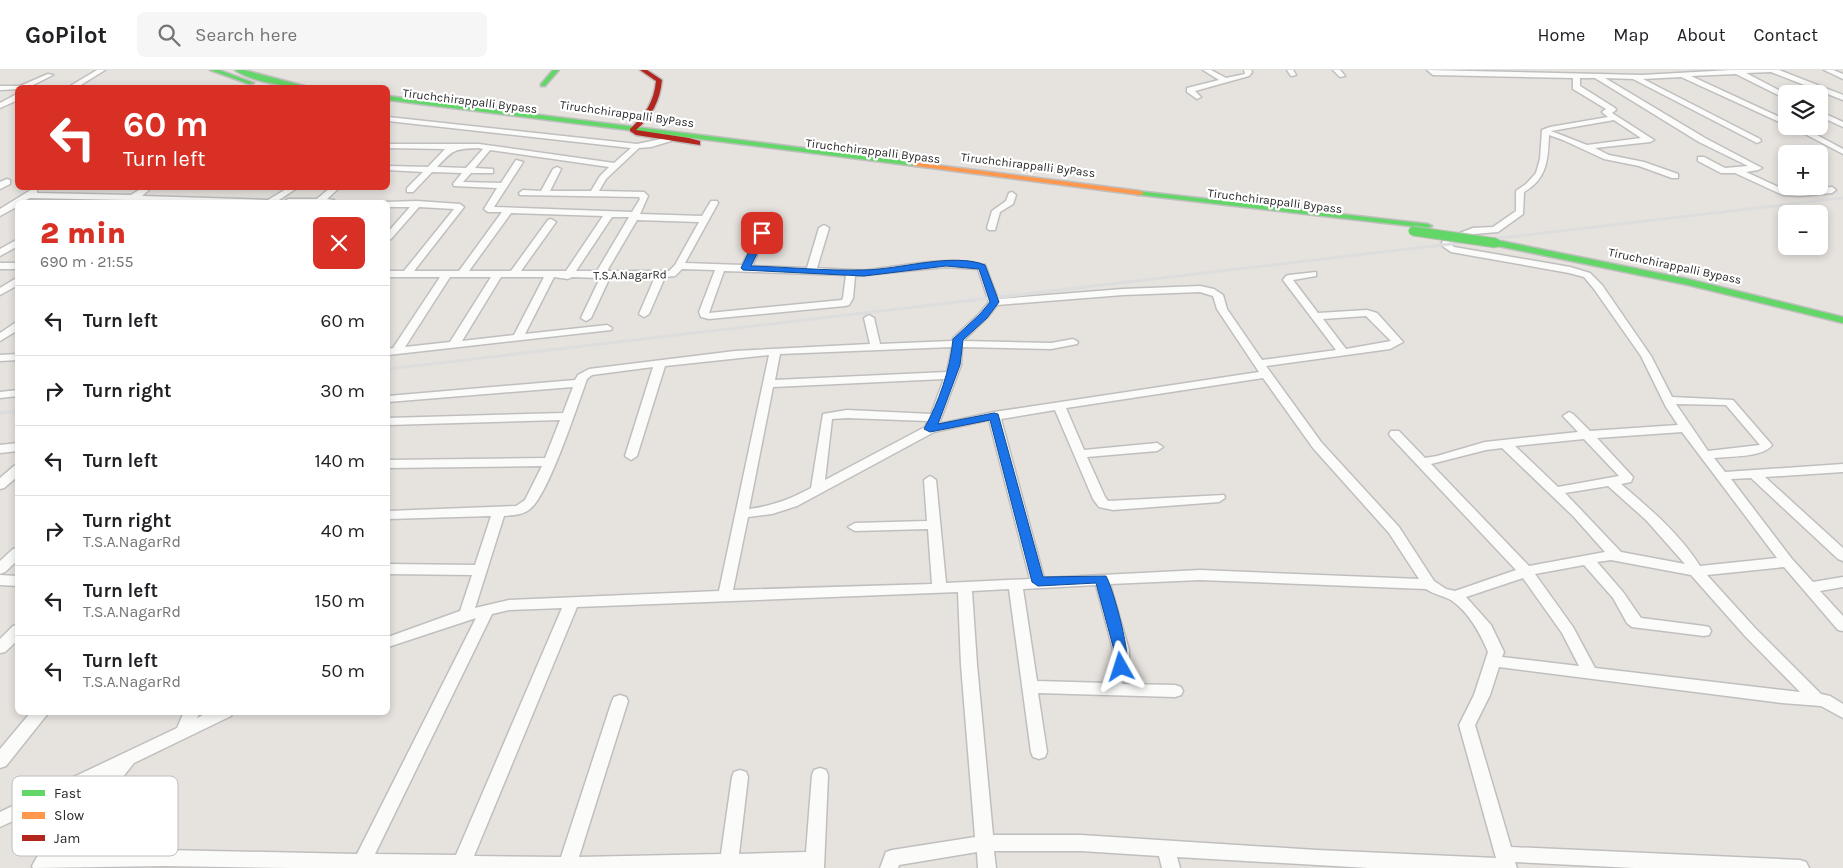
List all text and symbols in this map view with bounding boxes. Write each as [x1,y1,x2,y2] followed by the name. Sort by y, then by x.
[137,12,487,57] search box
[25,21,107,49] text: GoPilot
[155,21,183,49] icon: search
[195,24,297,46] text: Search here
[1537,24,1585,46] text: Home
[1613,24,1649,46] text: Map
[1677,24,1726,46] text: About
[1754,24,1818,46] text: Contact
[1778,85,1828,255] map controls
[1778,85,1828,135] button: layers
[402,86,538,116] street label: Tiruchchirappalli Bypass
[559,98,695,130] street label: Tiruchchirappalli ByPass
[123,104,208,145] text: 60 m
[40,105,105,170] icon: left
[805,136,941,166] street label: Tiruchchirappalli Bypass
[1778,145,1828,195] button: +
[123,146,206,172] text: Turn left
[960,150,1096,180] street label: Tiruchchirappalli ByPass
[1207,186,1343,216] street label: Tiruchchirappalli Bypass
[1778,205,1828,255] button: −
[741,212,783,254] pin
[40,215,126,251] text: 2 min
[313,217,365,269] button: close
[748,219,776,247] icon: arrive
[1607,245,1743,287] street label: Tiruchchirappalli Bypass
[40,252,133,271] text: 690 m · 21:55
[593,267,667,283] street label: T.S.A.NagarRd
[40,307,68,335] icon: left
[83,310,158,332] text: Turn left
[321,310,365,332] text: 60 m
[40,377,68,405] icon: right
[83,380,172,402] text: Turn right
[320,380,365,402] text: 30 m
[40,447,68,475] icon: left
[83,450,158,472] text: Turn left
[315,450,365,472] text: 140 m
[83,510,172,532] text: Turn right
[40,517,68,545] icon: right
[321,520,365,542] text: 40 m
[83,532,181,551] text: T.S.A.NagarRd
[83,580,158,602] text: Turn left
[40,587,68,615] icon: left
[314,590,365,612] text: 150 m
[83,602,181,621] text: T.S.A.NagarRd
[1094,640,1146,692] position arrow
[83,650,158,672] text: Turn left
[40,657,68,685] icon: left
[321,660,365,682] text: 50 m
[83,672,181,691] text: T.S.A.NagarRd
[12,776,178,856] legend
[54,785,81,802] text: Fast
[54,807,84,824] text: Slow
[54,830,80,847] text: Jam

